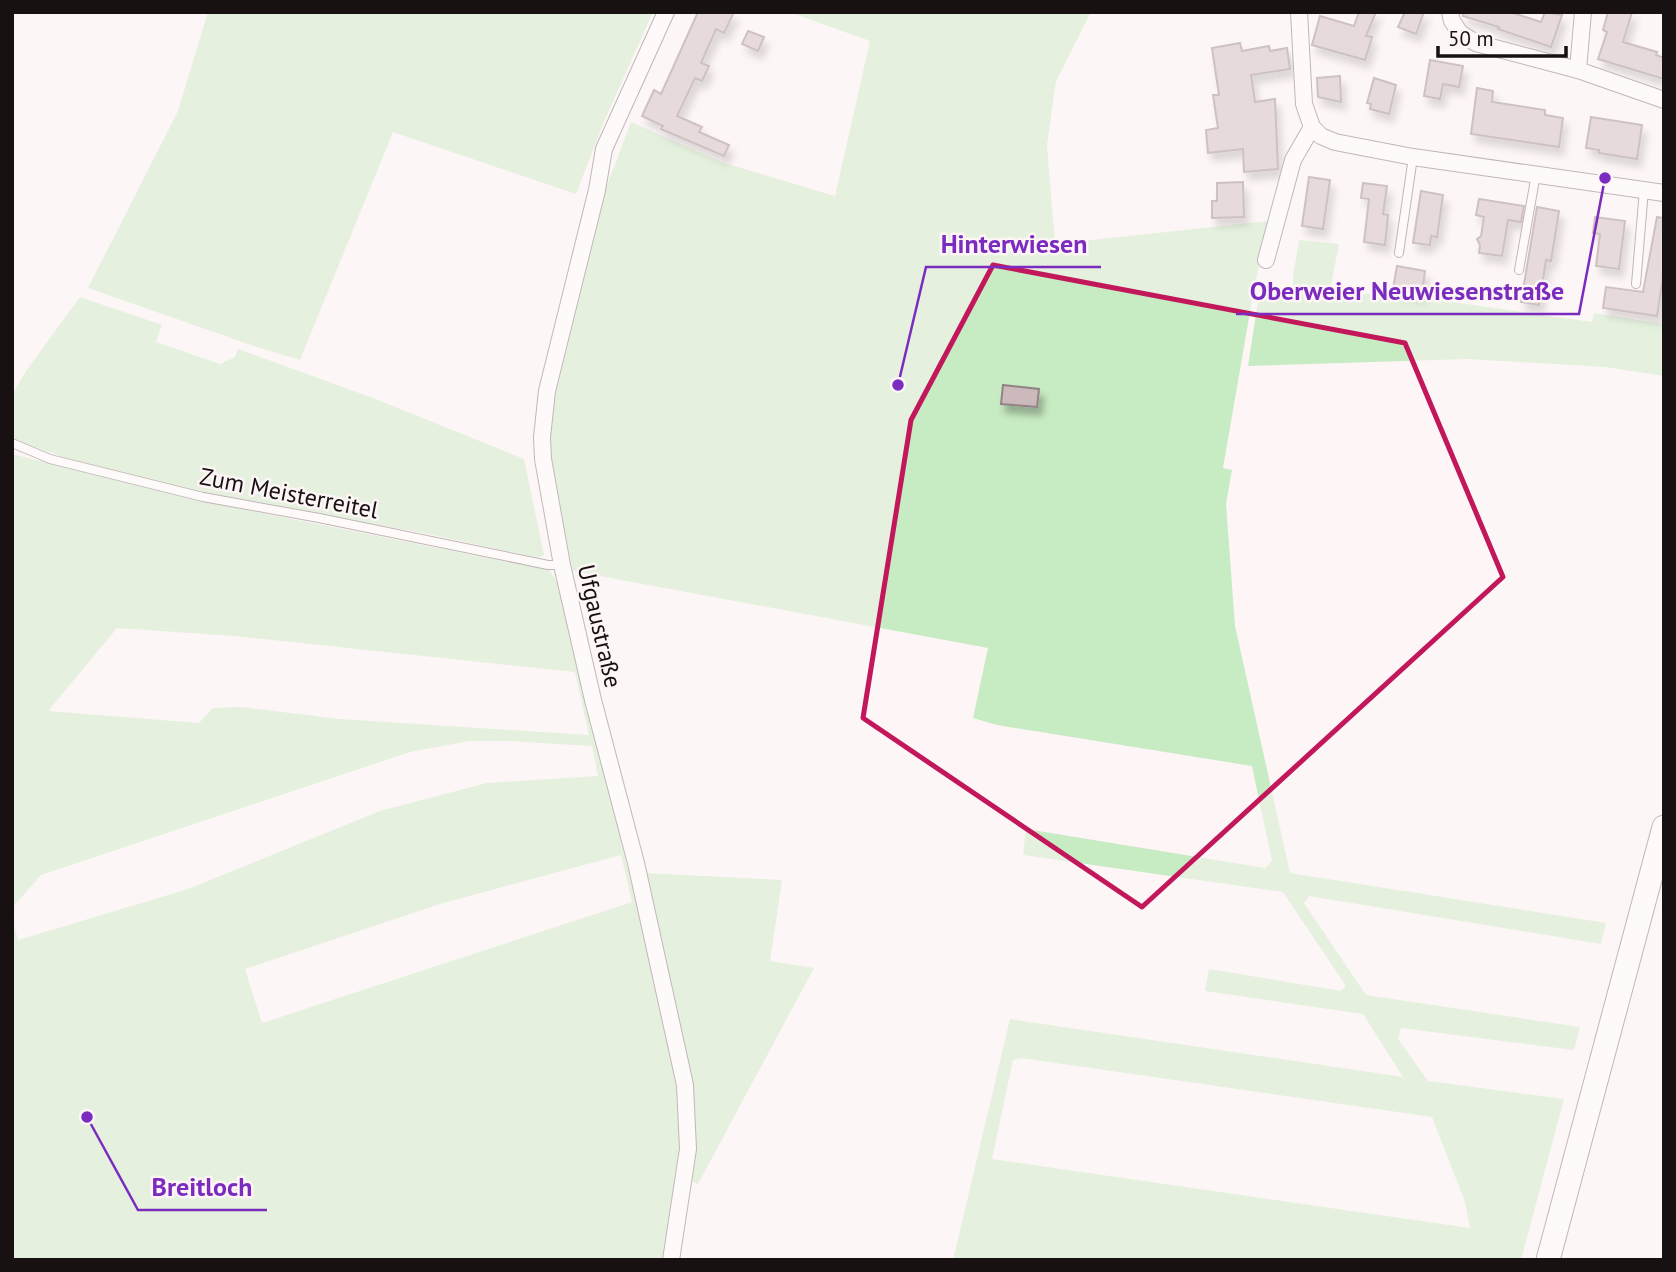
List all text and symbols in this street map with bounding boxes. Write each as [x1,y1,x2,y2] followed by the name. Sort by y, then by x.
[1438,14,1566,58] scale bar
[1448,25,1494,52] text: 50 m
[926,220,1101,267] callout: Hinterwiesen
[941,227,1087,260] text: Hinterwiesen
[1236,267,1579,314] callout: Oberweier Neuwiesenstraße
[1250,274,1564,307] text: Oberweier Neuwiesenstraße
[197,460,381,526] street label: Zum Meisterreitel
[571,561,629,691] street label: Ufgaustraße
[138,1163,267,1210] callout: Breitloch
[152,1170,252,1203] text: Breitloch

